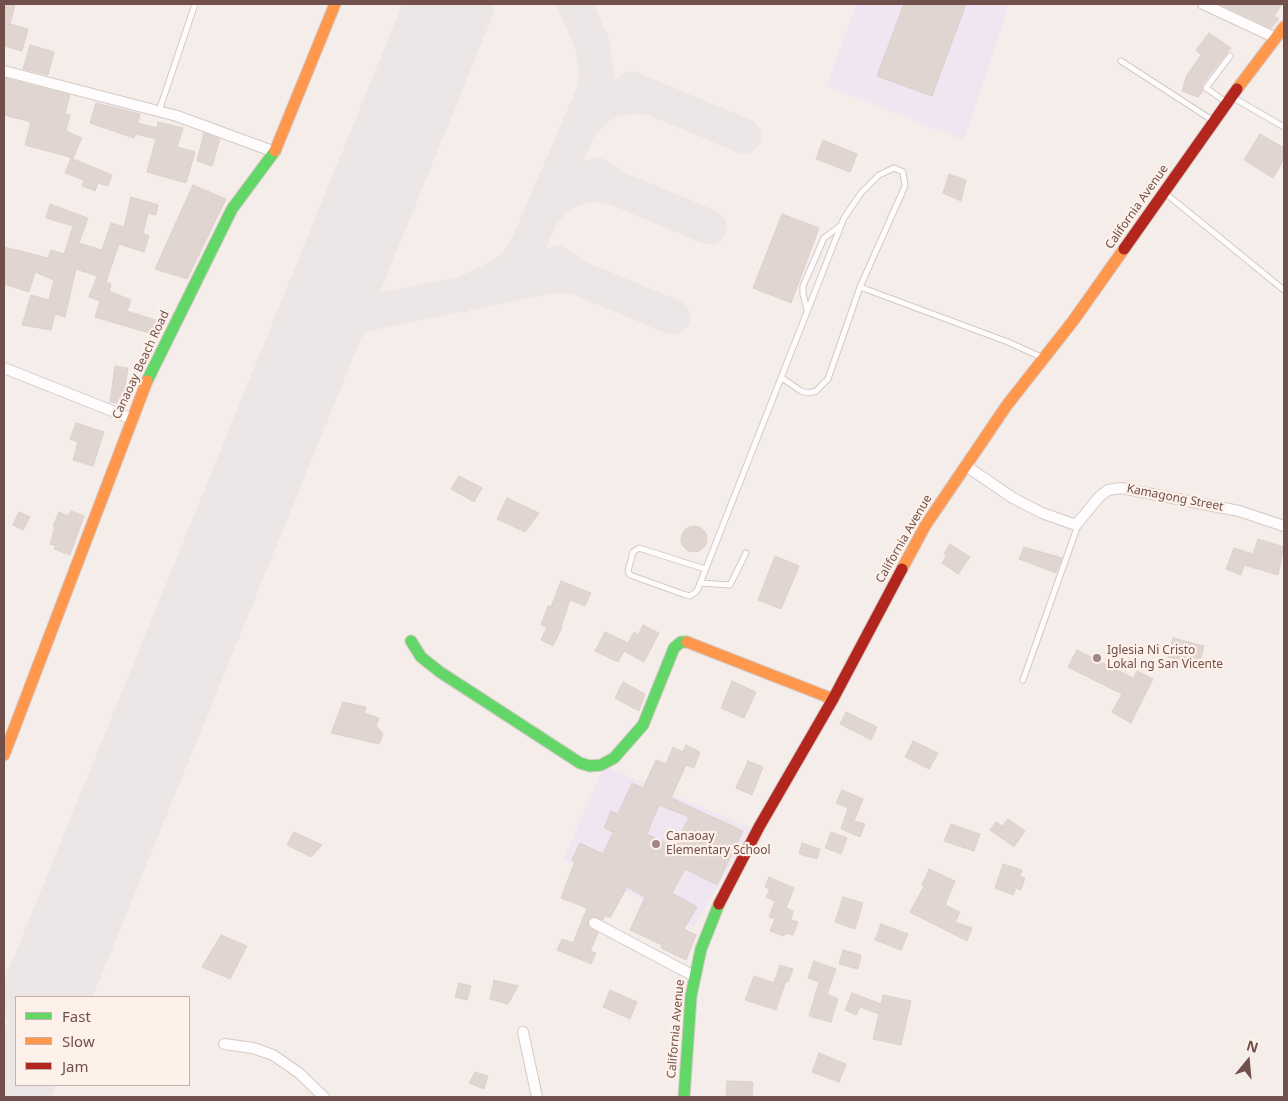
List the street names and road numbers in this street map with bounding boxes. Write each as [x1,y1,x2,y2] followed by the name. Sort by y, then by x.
[1103,162,1171,252] street label: California Avenue
[110,308,172,422] street label: Canaoay Beach Road
[1125,482,1225,514] street label: Kamagong Street
[873,492,935,586] street label: California Avenue
[664,979,688,1079] street label: California Avenue

